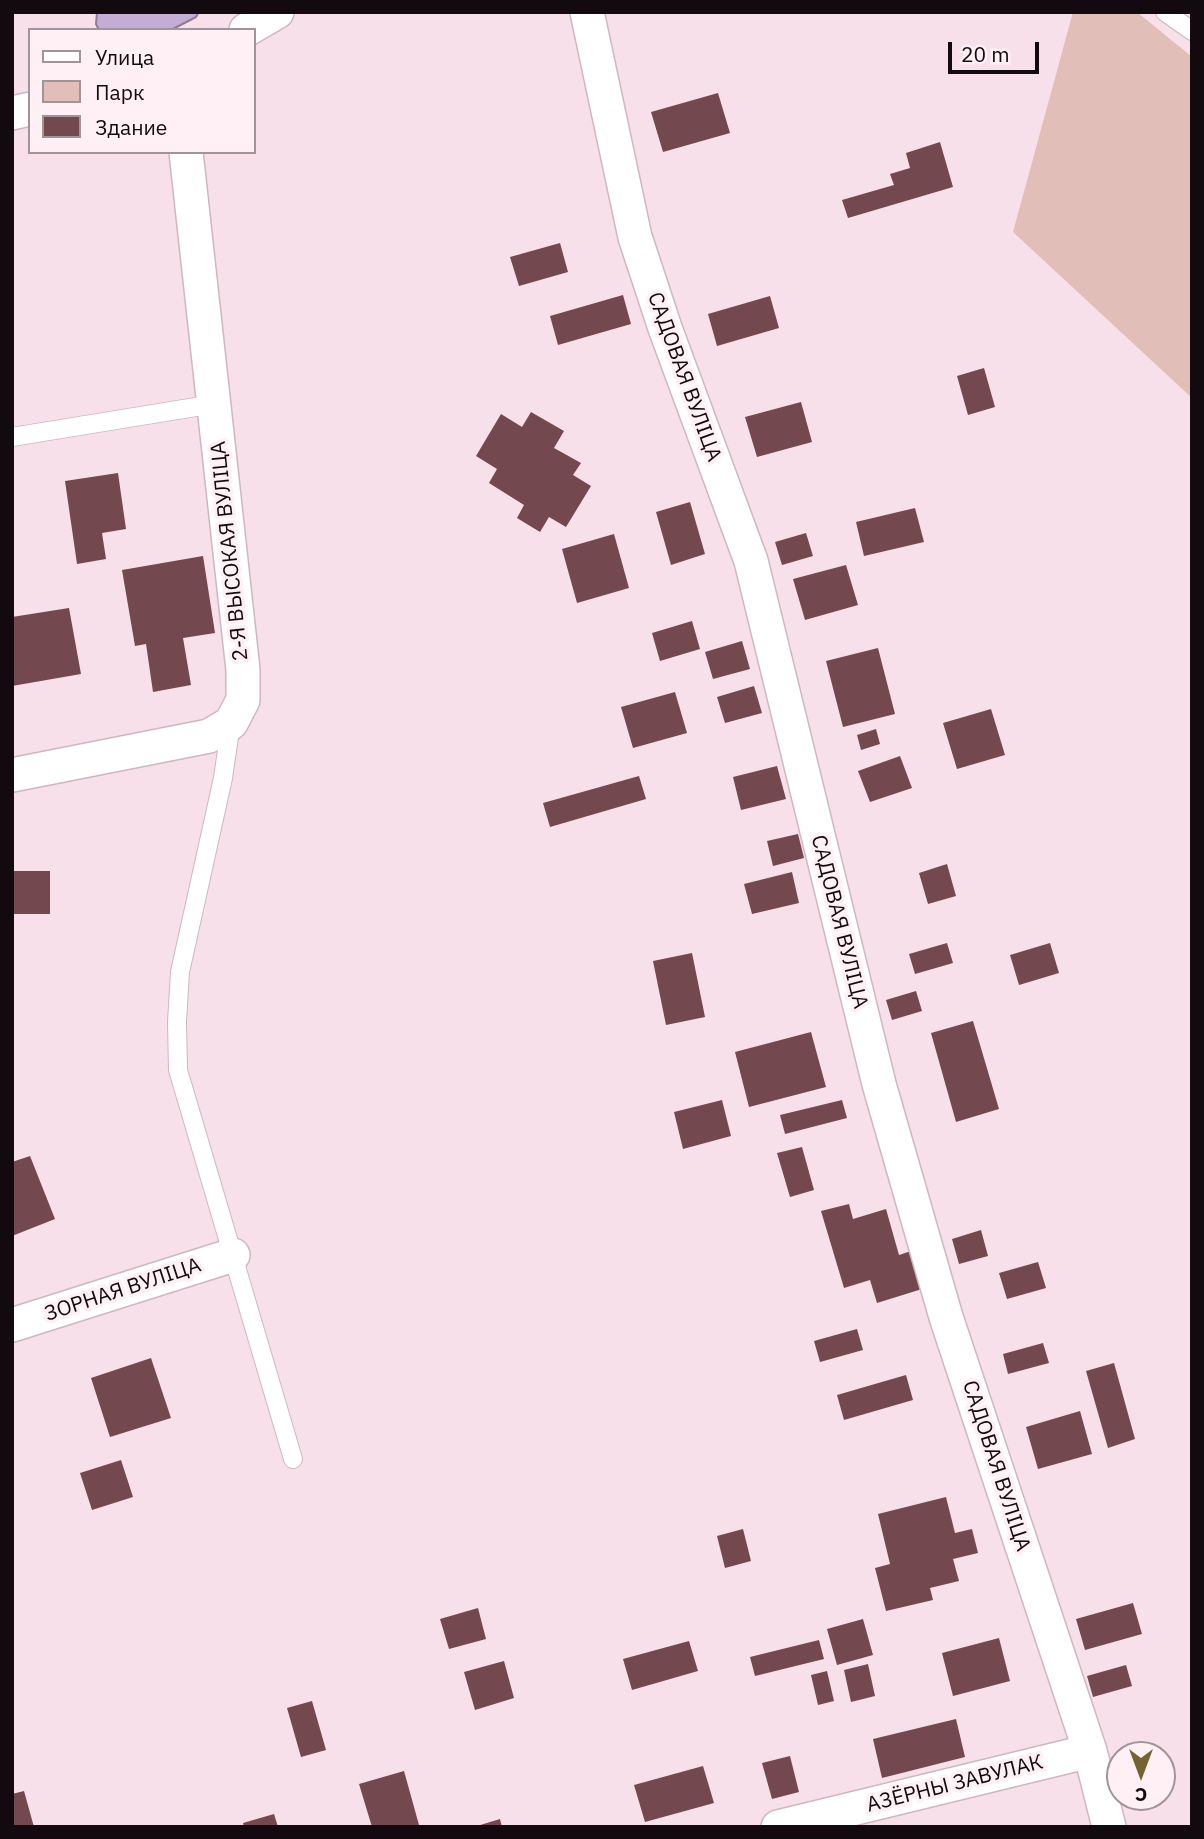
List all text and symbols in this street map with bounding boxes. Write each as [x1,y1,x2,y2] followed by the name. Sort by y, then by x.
[28,28,256,154] legend
[952,28,1043,72] scale bar
[961,40,1010,68] text: 20 m
[95,43,154,71] text: Улица
[95,78,145,106] text: Парк
[95,113,167,141] text: Здание
[642,289,726,465] street label: САДОВАЯ ВУЛІЦА
[206,440,254,662] street label: 2-Я ВЫСОКАЯ ВУЛІЦА
[805,833,873,1011] street label: САДОВАЯ ВУЛІЦА
[42,1253,204,1327] street label: ЗОРНАЯ ВУЛІЦА
[956,1377,1036,1555] street label: САДОВАЯ ВУЛІЦА
[1106,1741,1176,1811] north arrow
[864,1750,1046,1818] street label: АЗЁРНЫ ЗАВУЛАК
[1135,1783,1147,1807] text: С

